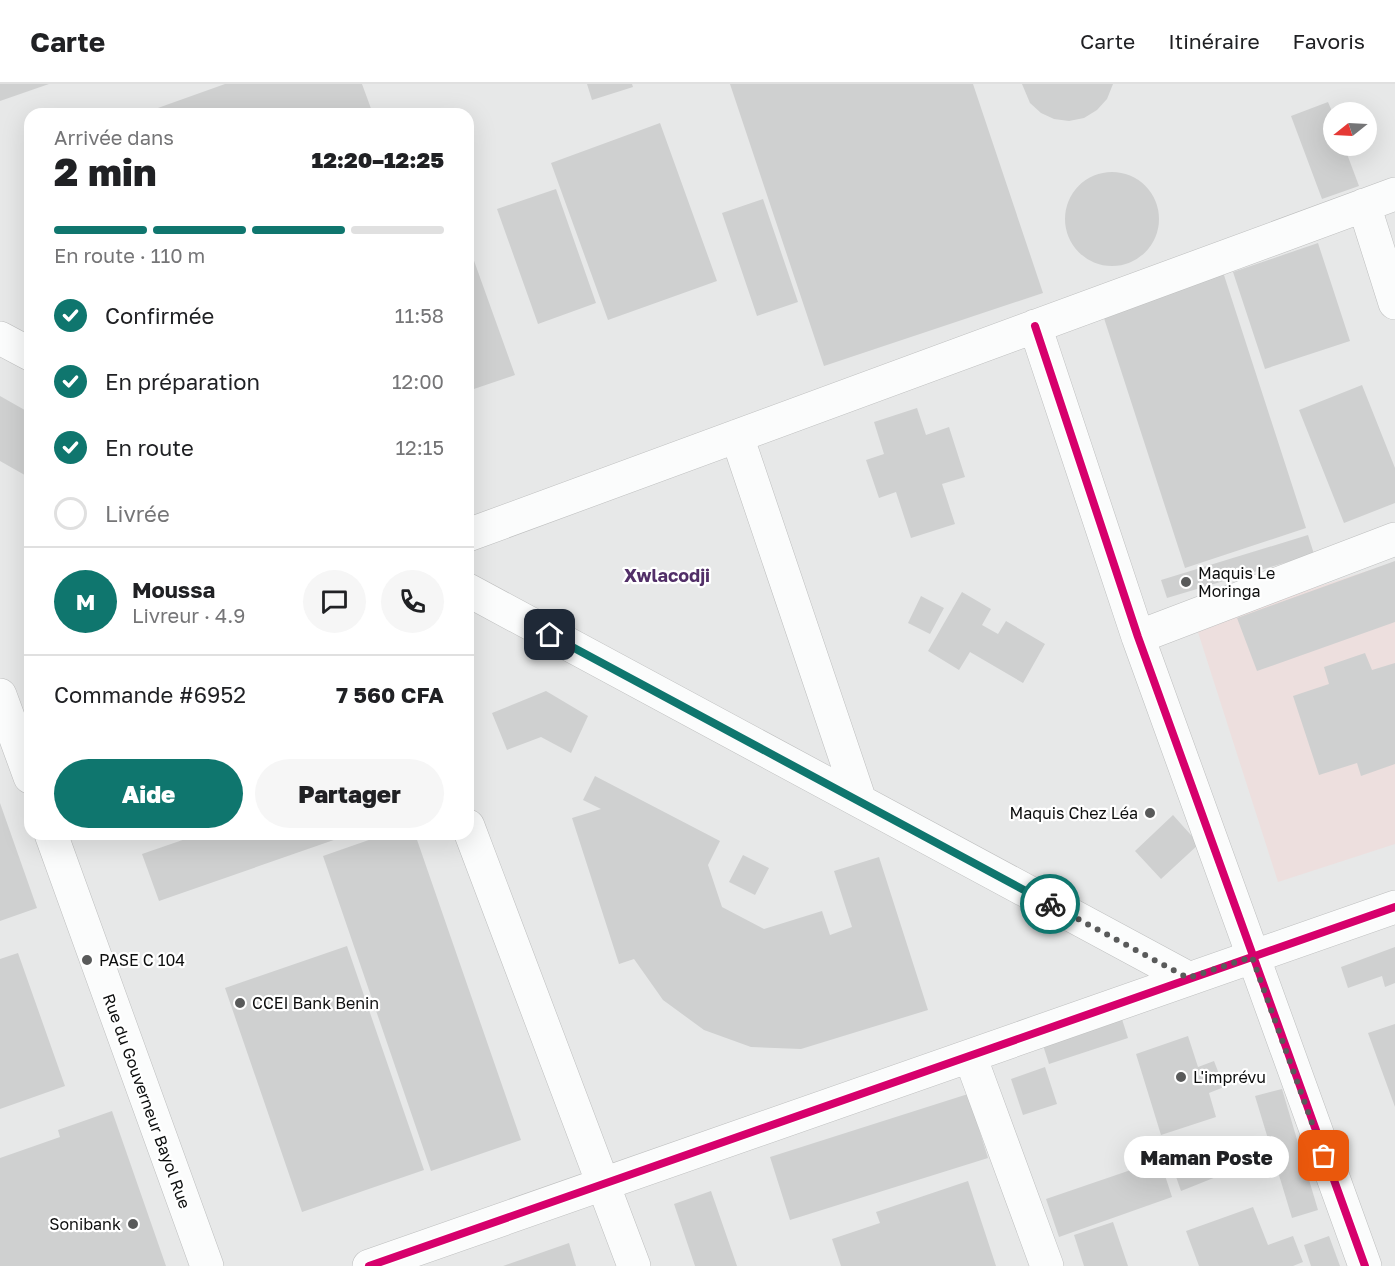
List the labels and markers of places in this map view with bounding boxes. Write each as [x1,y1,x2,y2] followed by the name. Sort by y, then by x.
[1198,563,1275,601] place label: Maquis Le Moringa
[1179,575,1193,589] marker: Maquis Le Moringa
[524,609,575,660] pin
[1009,803,1138,823] place label: Maquis Chez Léa
[1143,806,1157,820] marker: Maquis Chez Léa
[99,950,185,970] place label: PASE C 104
[80,953,94,967] marker: PASE C 104
[252,993,379,1013] place label: CCEI Bank Benin
[233,996,247,1010] marker: CCEI Bank Benin
[1193,1067,1266,1087] place label: L'imprévu
[1174,1070,1188,1084] marker: L'imprévu
[1298,1130,1349,1181] pin
[1123,1135,1288,1177] callout: Maman Poste
[49,1214,121,1234] place label: Sonibank
[126,1217,140,1231] marker: Sonibank

